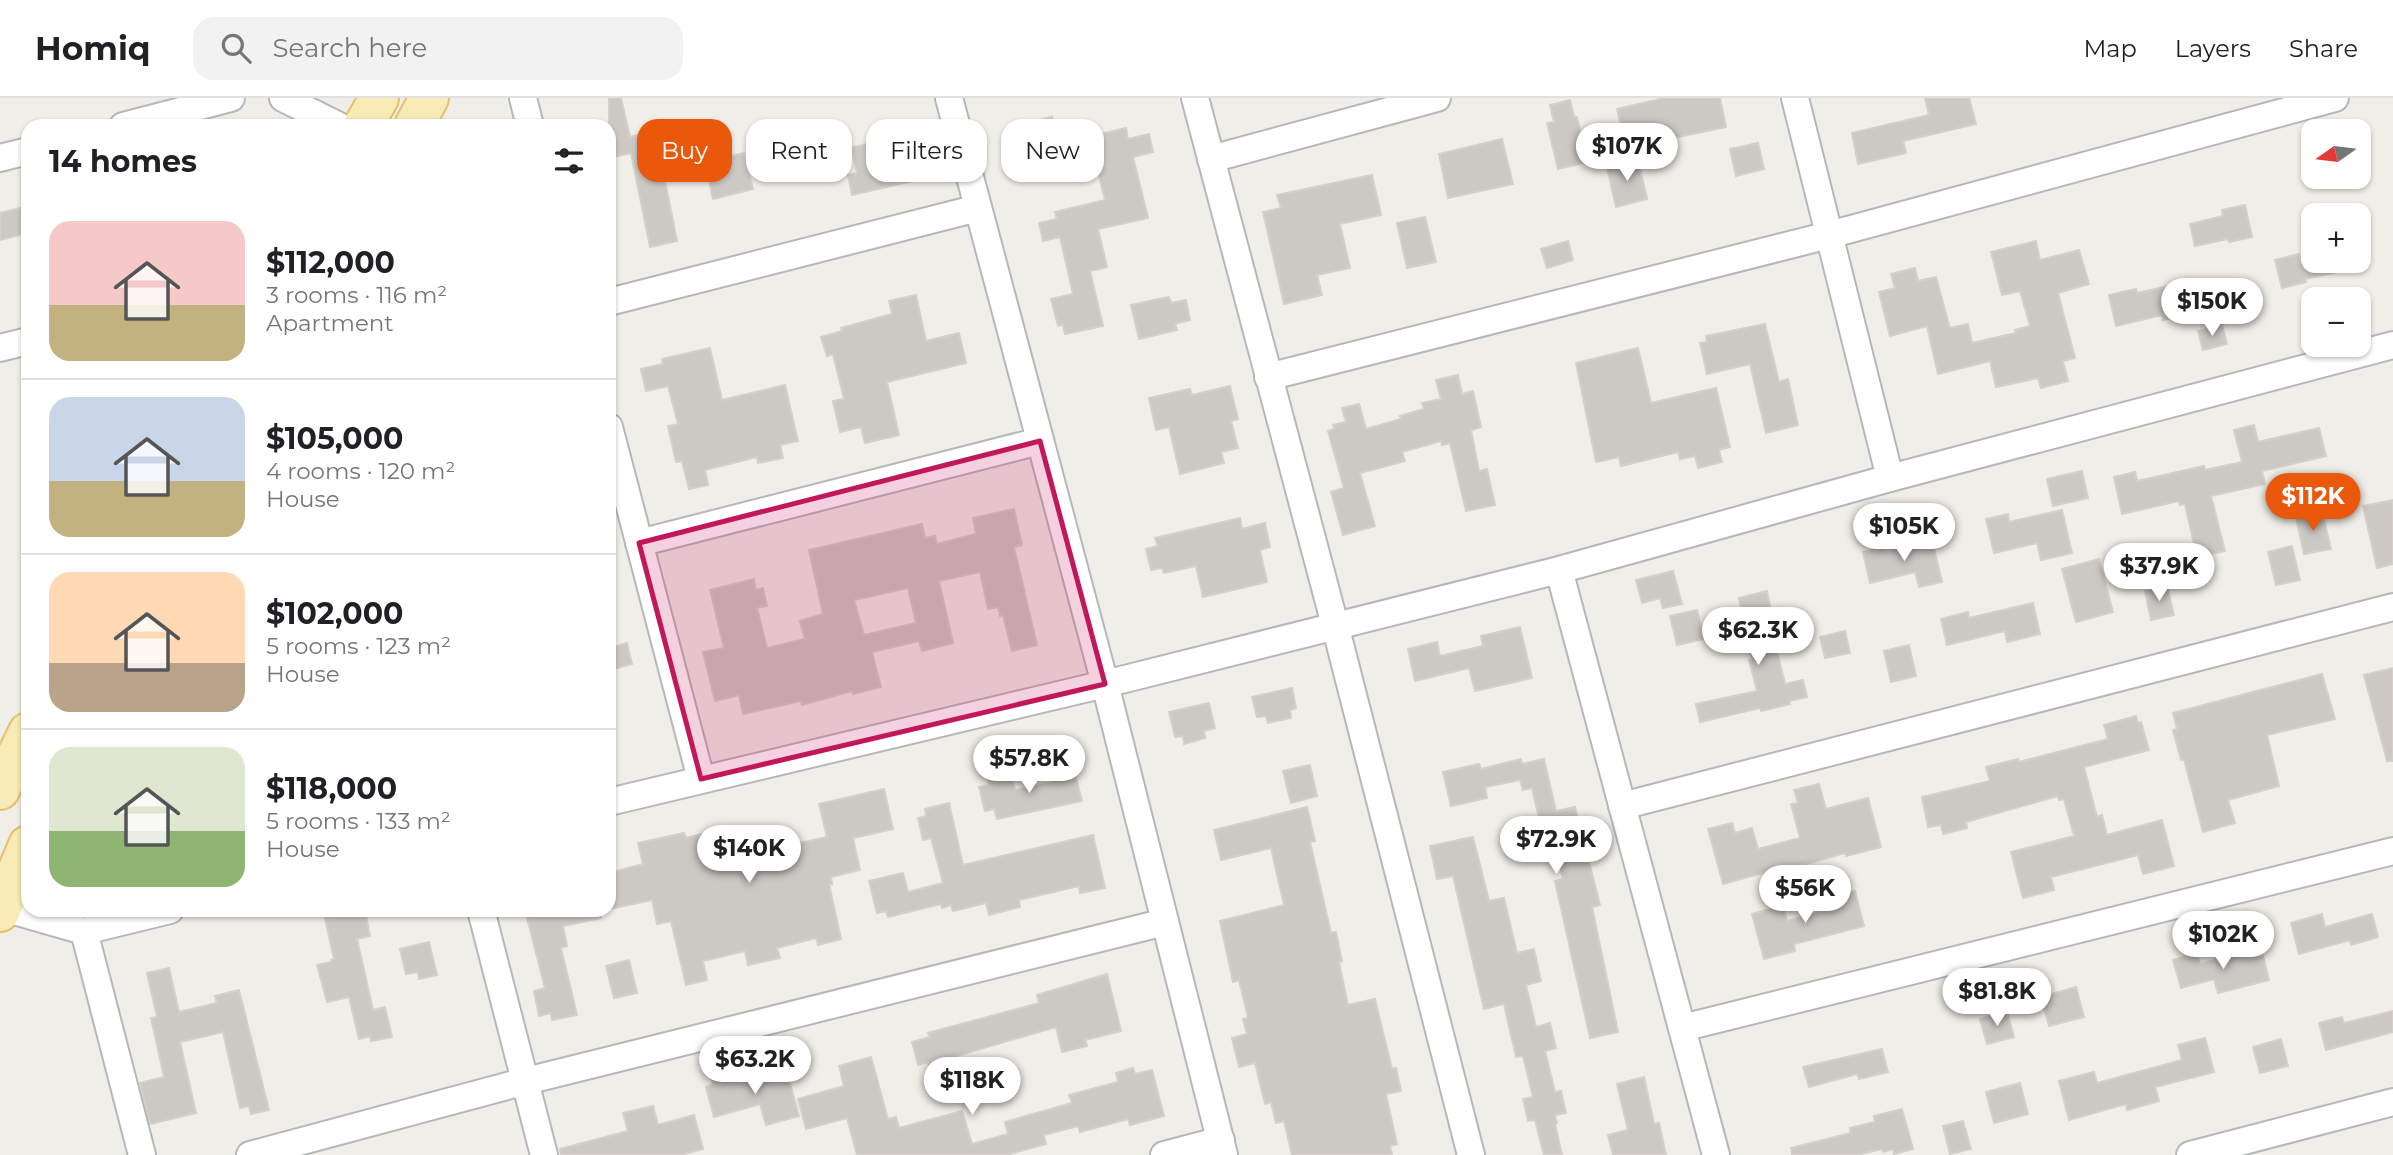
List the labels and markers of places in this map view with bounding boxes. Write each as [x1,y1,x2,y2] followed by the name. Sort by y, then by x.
[1578,123,1676,183] pin: $107K
[2163,278,2261,338] pin: $150K
[2264,474,2362,533] pin: $112K
[1855,504,1953,563] pin: $105K
[2102,544,2216,603] pin: $37.9K
[1701,608,1815,667] pin: $62.3K
[972,736,1086,795] pin: $57.8K
[1499,816,1613,876] pin: $72.9K
[700,826,798,885] pin: $140K
[1764,866,1846,925] pin: $56K
[2174,912,2272,971] pin: $102K
[1940,968,2054,1028] pin: $81.8K
[698,1037,812,1096] pin: $63.2K
[923,1058,1021,1117] pin: $118K

